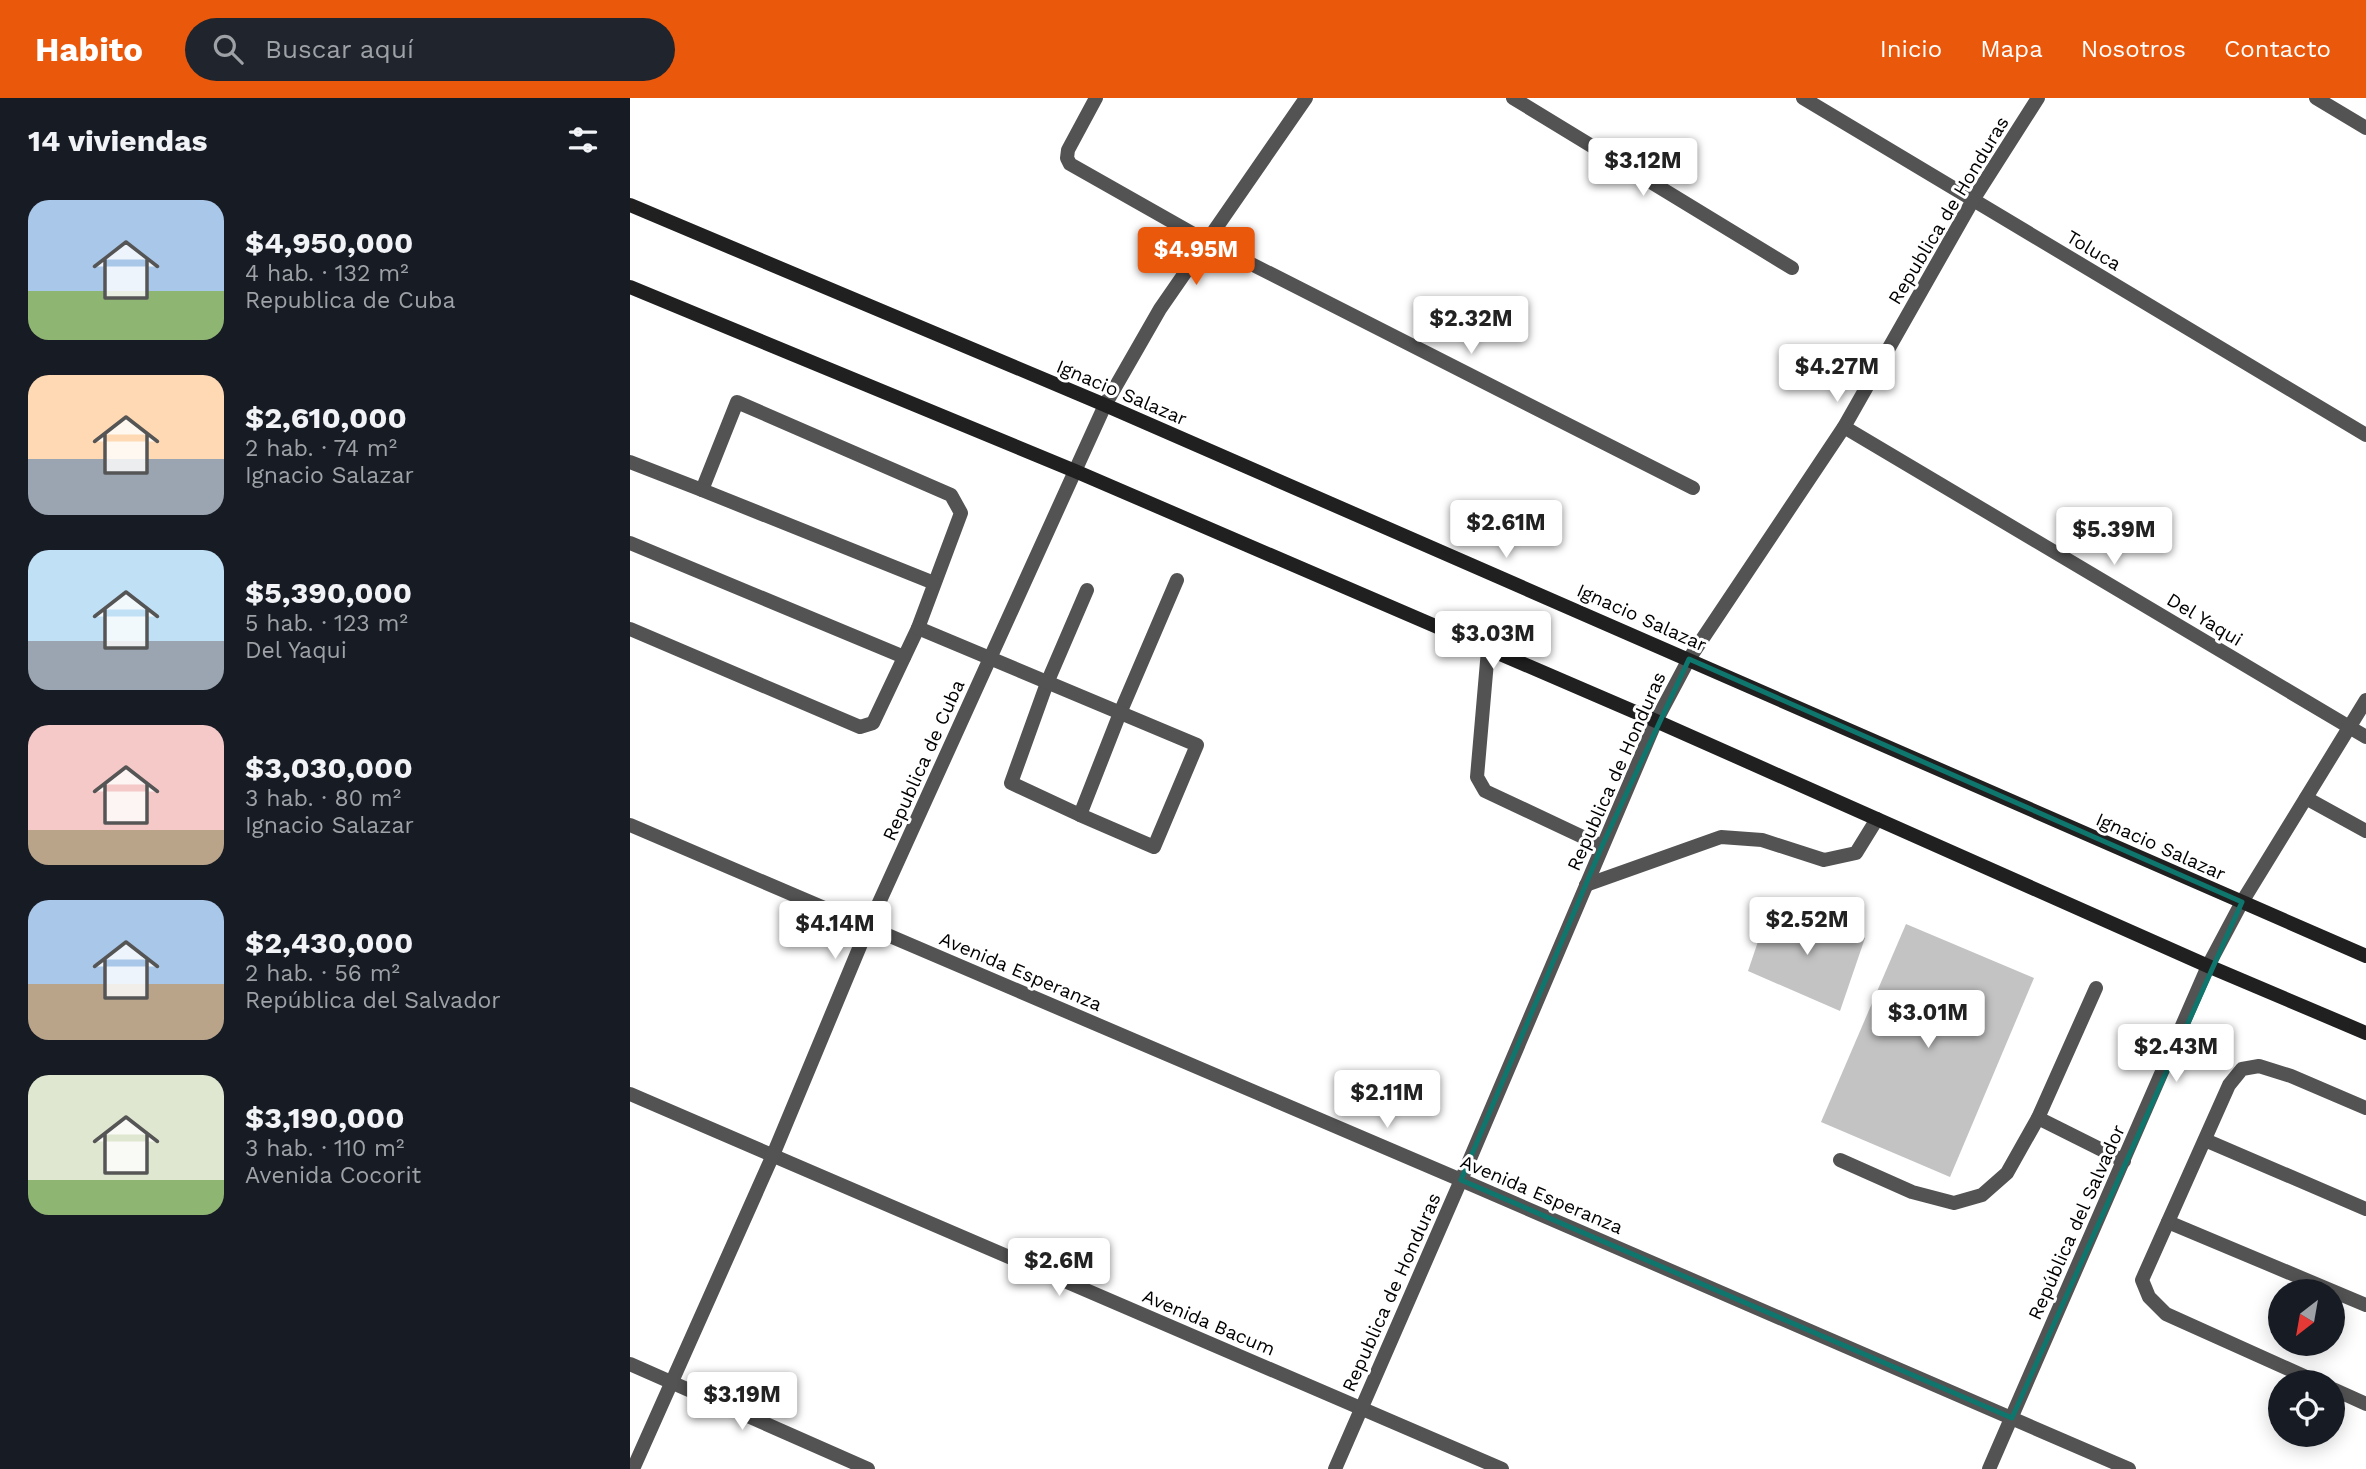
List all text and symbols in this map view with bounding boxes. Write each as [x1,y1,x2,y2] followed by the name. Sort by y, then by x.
[185,18,675,81] search box
[35,30,143,69] text: Habito
[209,30,247,68] icon: search
[265,34,414,64] text: Buscar aquí
[1880,35,1942,63] text: Inicio
[1980,35,2043,63] text: Mapa
[2081,35,2186,63] text: Nosotros
[2224,35,2331,63] text: Contacto
[1883,112,2014,308] street label: Republica de Honduras
[564,121,602,159] icon: filters
[28,123,208,158] text: 14 viviendas
[1586,139,1700,198] pin: $3.12M
[1604,147,1682,174] text: $3.12M
[245,225,413,260] text: $4,950,000
[2062,225,2125,276] street label: Toluca
[84,228,168,312] icon: home
[1139,228,1253,287] pin: $4.95M
[1154,236,1238,263] text: $4.95M
[245,260,409,287] text: 4 hab. · 132 m²
[245,287,456,314] text: Republica de Cuba
[1414,296,1528,356] pin: $2.32M
[1429,305,1513,332] text: $2.32M
[1780,344,1894,404] pin: $4.27M
[1795,353,1879,380] text: $4.27M
[1053,355,1191,430] street label: Ignacio Salazar
[245,400,407,435] text: $2,610,000
[84,403,168,487] icon: home
[245,435,397,462] text: 2 hab. · 74 m²
[245,462,414,489] text: Ignacio Salazar
[1449,500,1563,560] pin: $2.61M
[2057,508,2171,567] pin: $5.39M
[1466,509,1546,536] text: $2.61M
[2072,516,2156,543] text: $5.39M
[245,575,412,610] text: $5,390,000
[84,578,168,662] icon: home
[1573,579,1710,656] street label: Ignacio Salazar
[2163,588,2247,651] street label: Del Yaqui
[245,610,408,637] text: 5 hab. · 123 m²
[1436,612,1550,671] pin: $3.03M
[1451,620,1535,647] text: $3.03M
[245,637,347,664] text: Del Yaqui
[1562,668,1671,874] street label: Republica de Honduras
[878,676,969,844] street label: Republica de Cuba
[245,750,413,785] text: $3,030,000
[84,753,168,837] icon: home
[245,785,401,812] text: 3 hab. · 80 m²
[2092,808,2229,885] street label: Ignacio Salazar
[245,812,414,839] text: Ignacio Salazar
[1750,898,1864,957] pin: $2.52M
[778,902,892,961] pin: $4.14M
[1765,906,1849,933] text: $2.52M
[795,910,875,937] text: $4.14M
[245,925,413,960] text: $2,430,000
[936,927,1106,1016] street label: Avenida Esperanza
[84,928,168,1012] icon: home
[245,960,400,987] text: 2 hab. · 56 m²
[245,987,501,1014] text: República del Salvador
[1871,990,1985,1050] pin: $3.01M
[1888,999,1968,1026] text: $3.01M
[2119,1024,2233,1084] pin: $2.43M
[2134,1033,2218,1060] text: $2.43M
[1330,1070,1444,1130] pin: $2.11M
[1350,1079,1424,1106] text: $2.11M
[245,1100,405,1135] text: $3,190,000
[84,1103,168,1187] icon: home
[2023,1121,2130,1323] street label: República del Salvador
[245,1135,404,1162] text: 3 hab. · 110 m²
[1457,1150,1627,1239] street label: Avenida Esperanza
[245,1162,421,1189] text: Avenida Cocorit
[1337,1189,1446,1395] street label: Republica de Honduras
[1010,1238,1108,1298] pin: $2.6M
[1024,1247,1094,1274] text: $2.6M
[2268,1279,2345,1356] north arrow
[2268,1279,2345,1447] map controls
[1139,1284,1279,1361] street label: Avenida Bacum
[2268,1370,2345,1447] button: locate
[685,1372,799,1432] pin: $3.19M
[703,1381,781,1408] text: $3.19M

